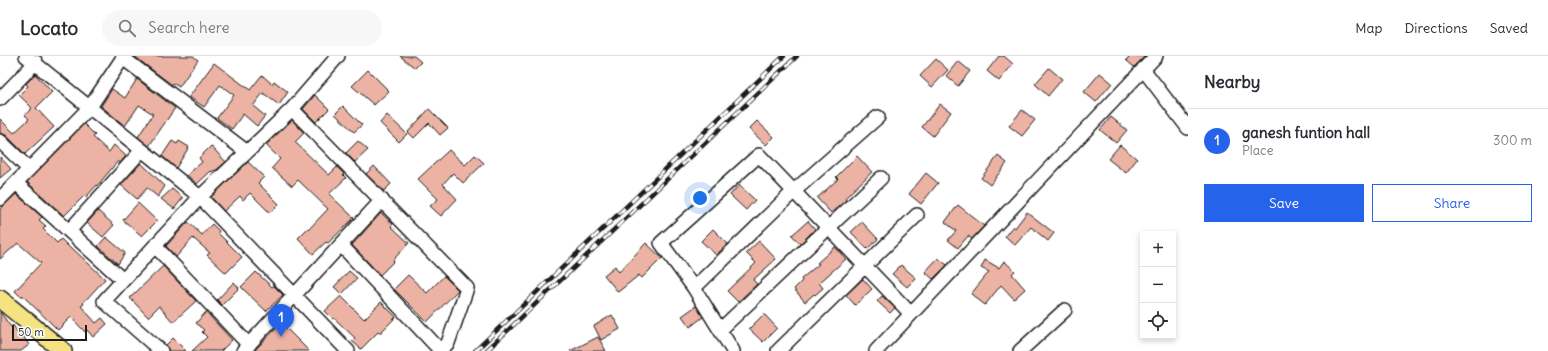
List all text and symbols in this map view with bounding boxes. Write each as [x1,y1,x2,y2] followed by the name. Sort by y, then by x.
[102,10,382,46] search box
[20,16,78,40] text: Locato
[116,17,138,39] icon: search
[148,18,230,37] text: Search here
[1355,19,1382,37] text: Map
[1404,19,1468,37] text: Directions
[1490,19,1528,37] text: Saved
[1204,71,1260,93] text: Nearby
[1242,123,1370,142] text: ganesh funtion hall
[1214,132,1220,149] text: 1
[1493,132,1532,149] text: 300 m
[1242,142,1273,159] text: Place
[1204,184,1364,222] button: Save
[1372,184,1532,222] button: Share
[690,188,710,208] your location
[1140,231,1176,339] map controls
[1140,231,1176,267] button: +
[1140,267,1176,303] button: −
[1140,303,1176,339] button: locate
[268,304,294,337] pin: 1
[12,323,87,342] scale bar
[18,325,44,339] text: 50 m

